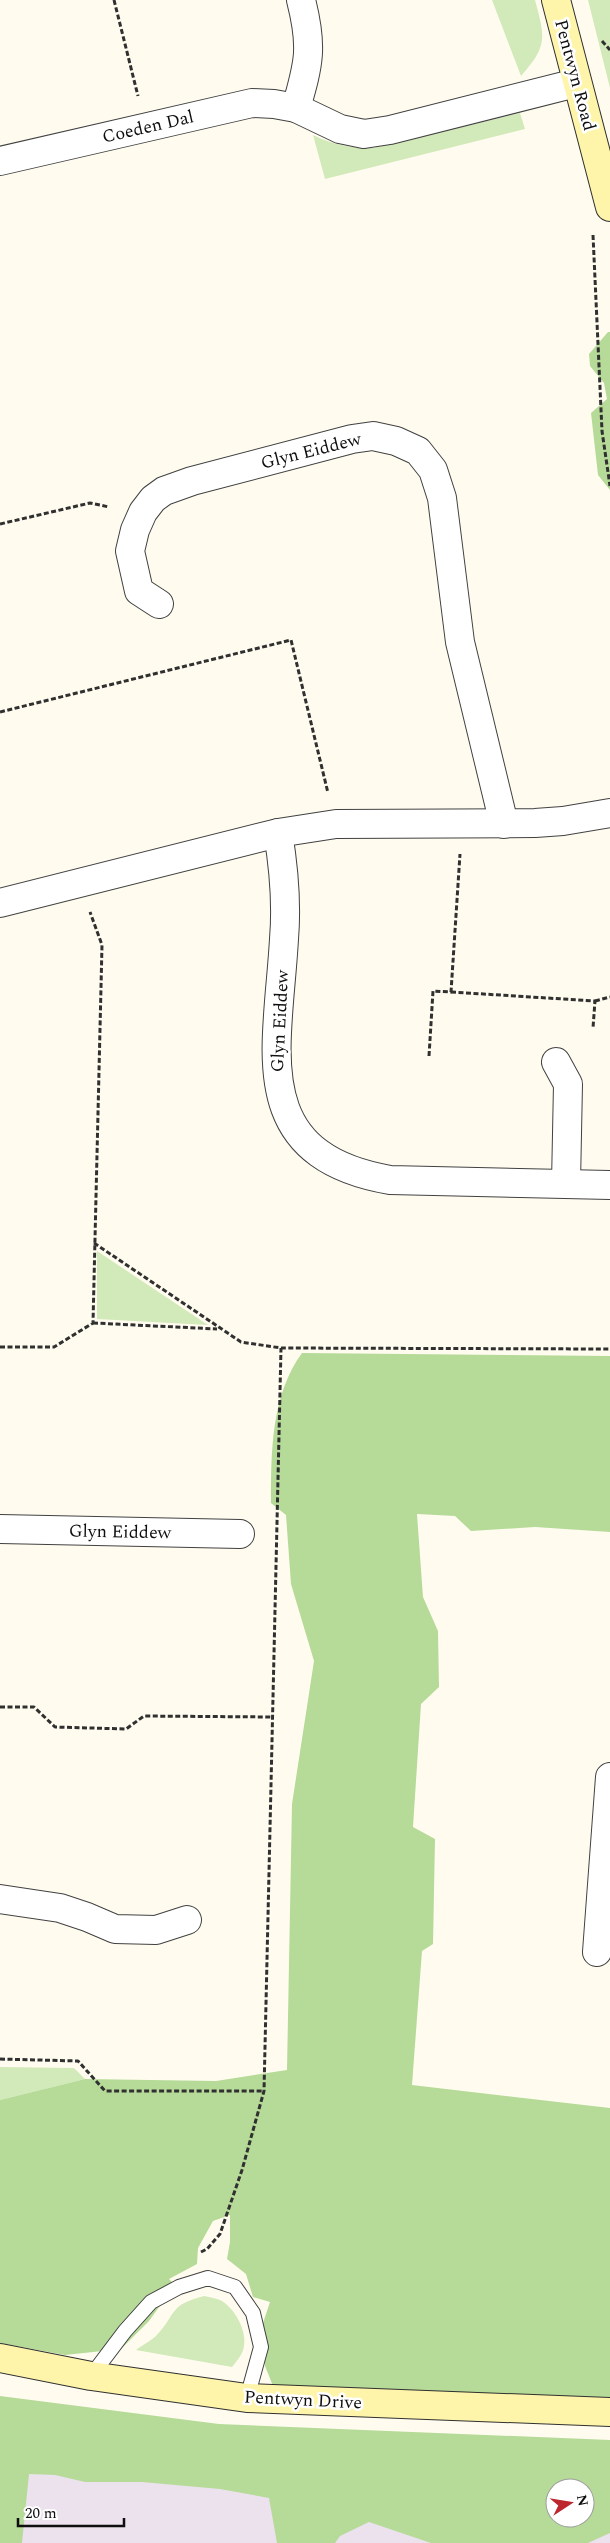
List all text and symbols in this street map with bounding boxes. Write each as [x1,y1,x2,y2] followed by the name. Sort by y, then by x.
[547,16,603,134] street label: Pentwyn Road
[100,103,196,151] street label: Coeden Dal
[258,425,364,476] street label: Glyn Eiddew
[264,969,296,1073] street label: Glyn Eiddew
[69,1518,172,1546] street label: Glyn Eiddew
[243,2383,363,2417] street label: Pentwyn Drive
[545,2478,595,2528] north arrow
[571,2493,594,2508] text: N
[18,2496,124,2528] scale bar
[25,2502,57,2525] text: 20 m

